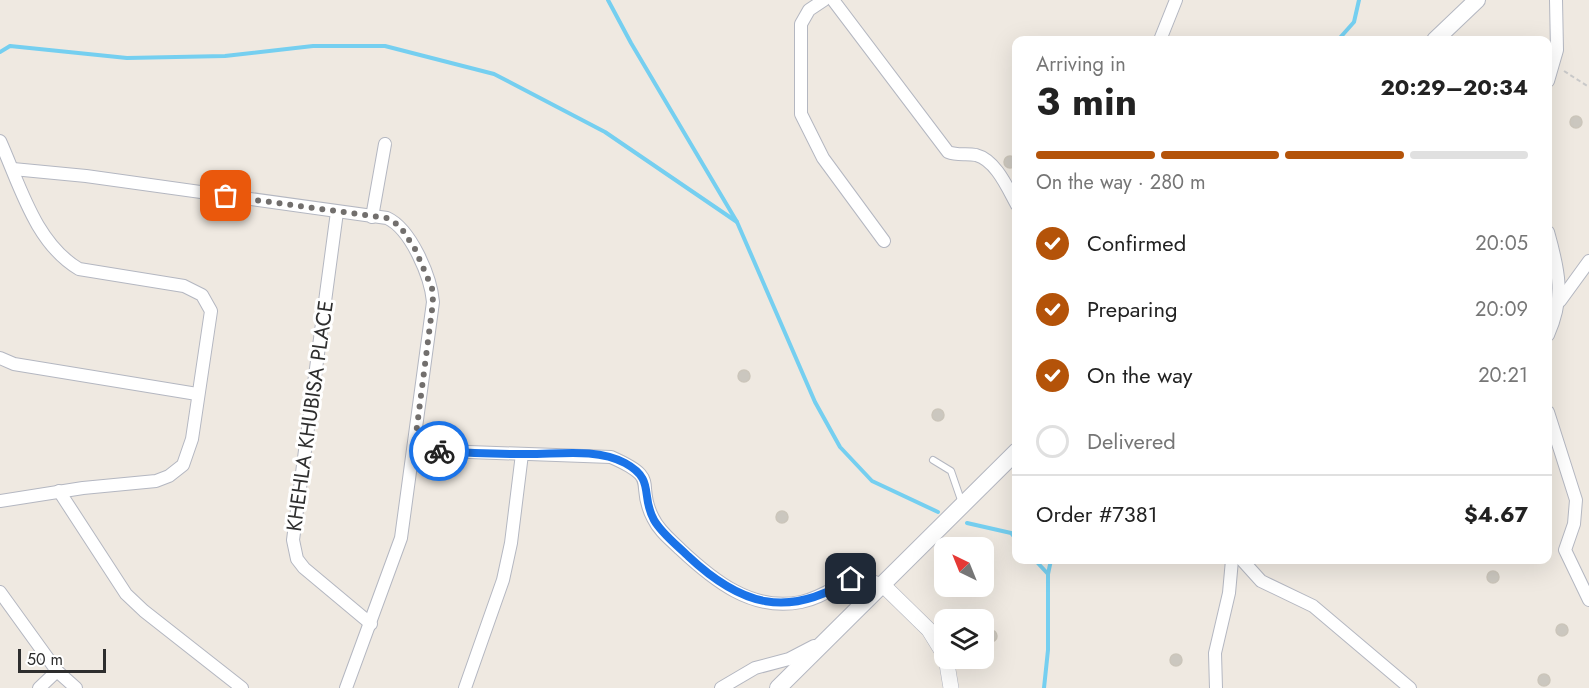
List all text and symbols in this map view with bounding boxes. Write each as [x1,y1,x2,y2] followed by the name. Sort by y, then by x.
[1036,50,1126,79] text: Arriving in
[1380,71,1528,103] text: 20:29–20:34
[1036,73,1137,130] text: 3 min
[1036,168,1206,197] text: On the way · 280 m
[200,170,251,221] pin
[209,179,242,212] icon: bag
[1036,227,1069,260] icon: check
[1087,227,1186,259] text: Confirmed
[1475,229,1528,258] text: 20:05
[1036,293,1069,326] icon: check
[1087,293,1178,325] text: Preparing
[1475,295,1528,324] text: 20:09
[279,299,341,533] street label: KHEHLA KHUBISA PLACE
[1036,359,1069,392] icon: check
[1087,359,1192,391] text: On the way
[1478,361,1528,390] text: 20:21
[409,421,469,481] courier
[1087,425,1176,457] text: Delivered
[423,435,456,468] icon: bike
[1036,498,1158,530] text: Order #7381
[1464,498,1528,530] text: $4.67
[934,537,994,597] north arrow
[934,537,994,669] map controls
[825,553,876,604] pin
[834,562,867,595] icon: home
[934,609,994,669] button: layers
[18,646,106,674] scale bar
[27,648,63,671] text: 50 m

